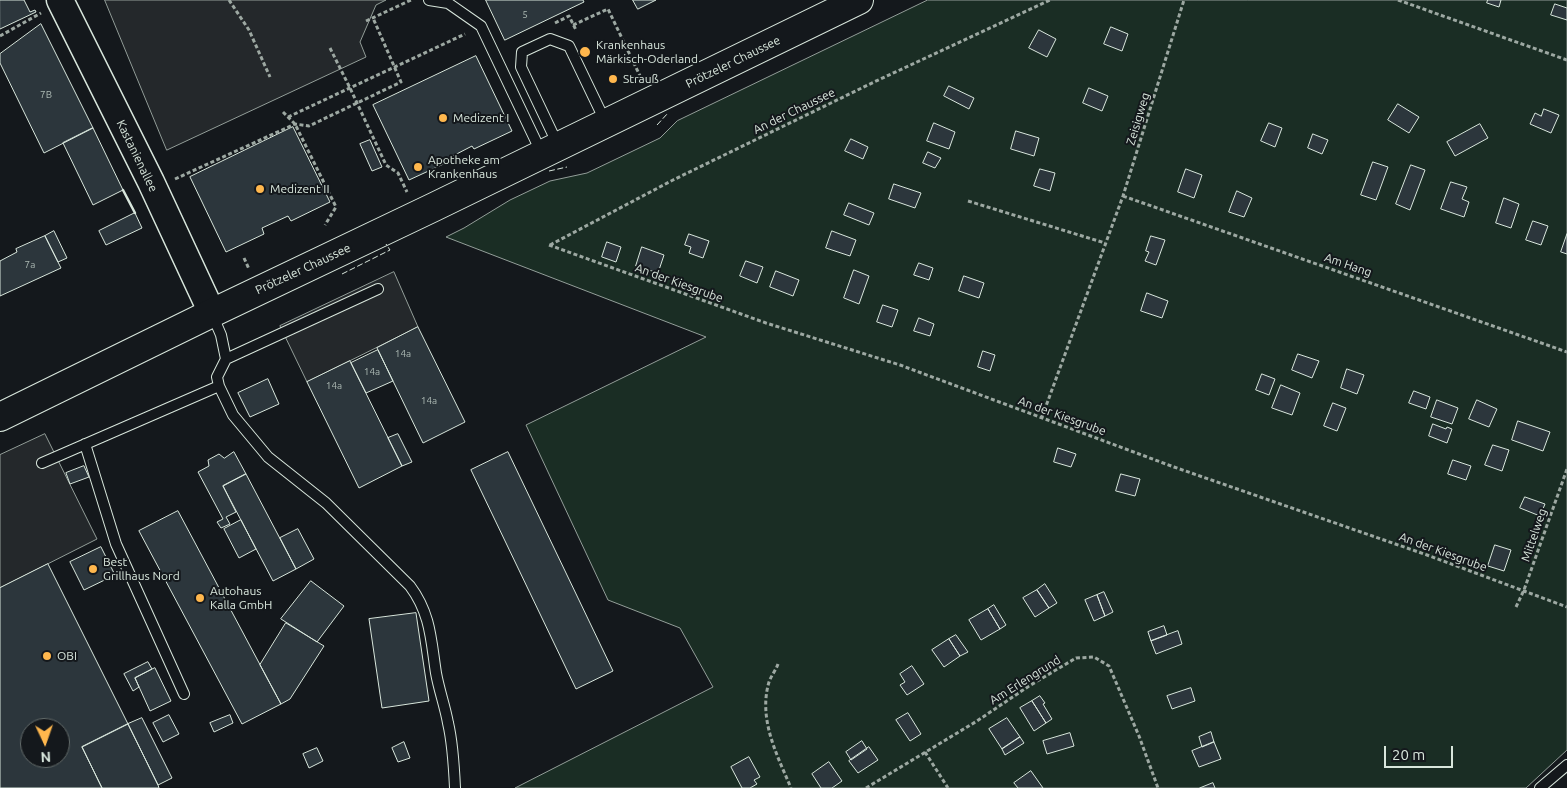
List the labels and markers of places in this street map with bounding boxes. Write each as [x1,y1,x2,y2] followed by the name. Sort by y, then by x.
[596,38,698,66] place label: Krankenhaus Märkisch-Oderland
[578,45,592,59] marker: Krankenhaus Märkisch-Oderland
[623,72,659,86] place label: Strauß
[607,73,619,85] marker: Strauß
[453,111,509,125] place label: Medizent I
[437,112,449,124] marker: Medizent I
[428,153,500,181] place label: Apotheke am Krankenhaus
[412,161,424,173] marker: Apotheke am Krankenhaus
[270,182,329,196] place label: Medizent II
[254,183,266,195] marker: Medizent II
[103,555,180,583] place label: Best Grillhaus Nord
[87,563,99,575] marker: Best Grillhaus Nord
[210,584,272,612] place label: Autohaus Kalla GmbH
[194,592,206,604] marker: Autohaus Kalla GmbH
[57,649,77,663] place label: OBI
[41,650,53,662] marker: OBI

